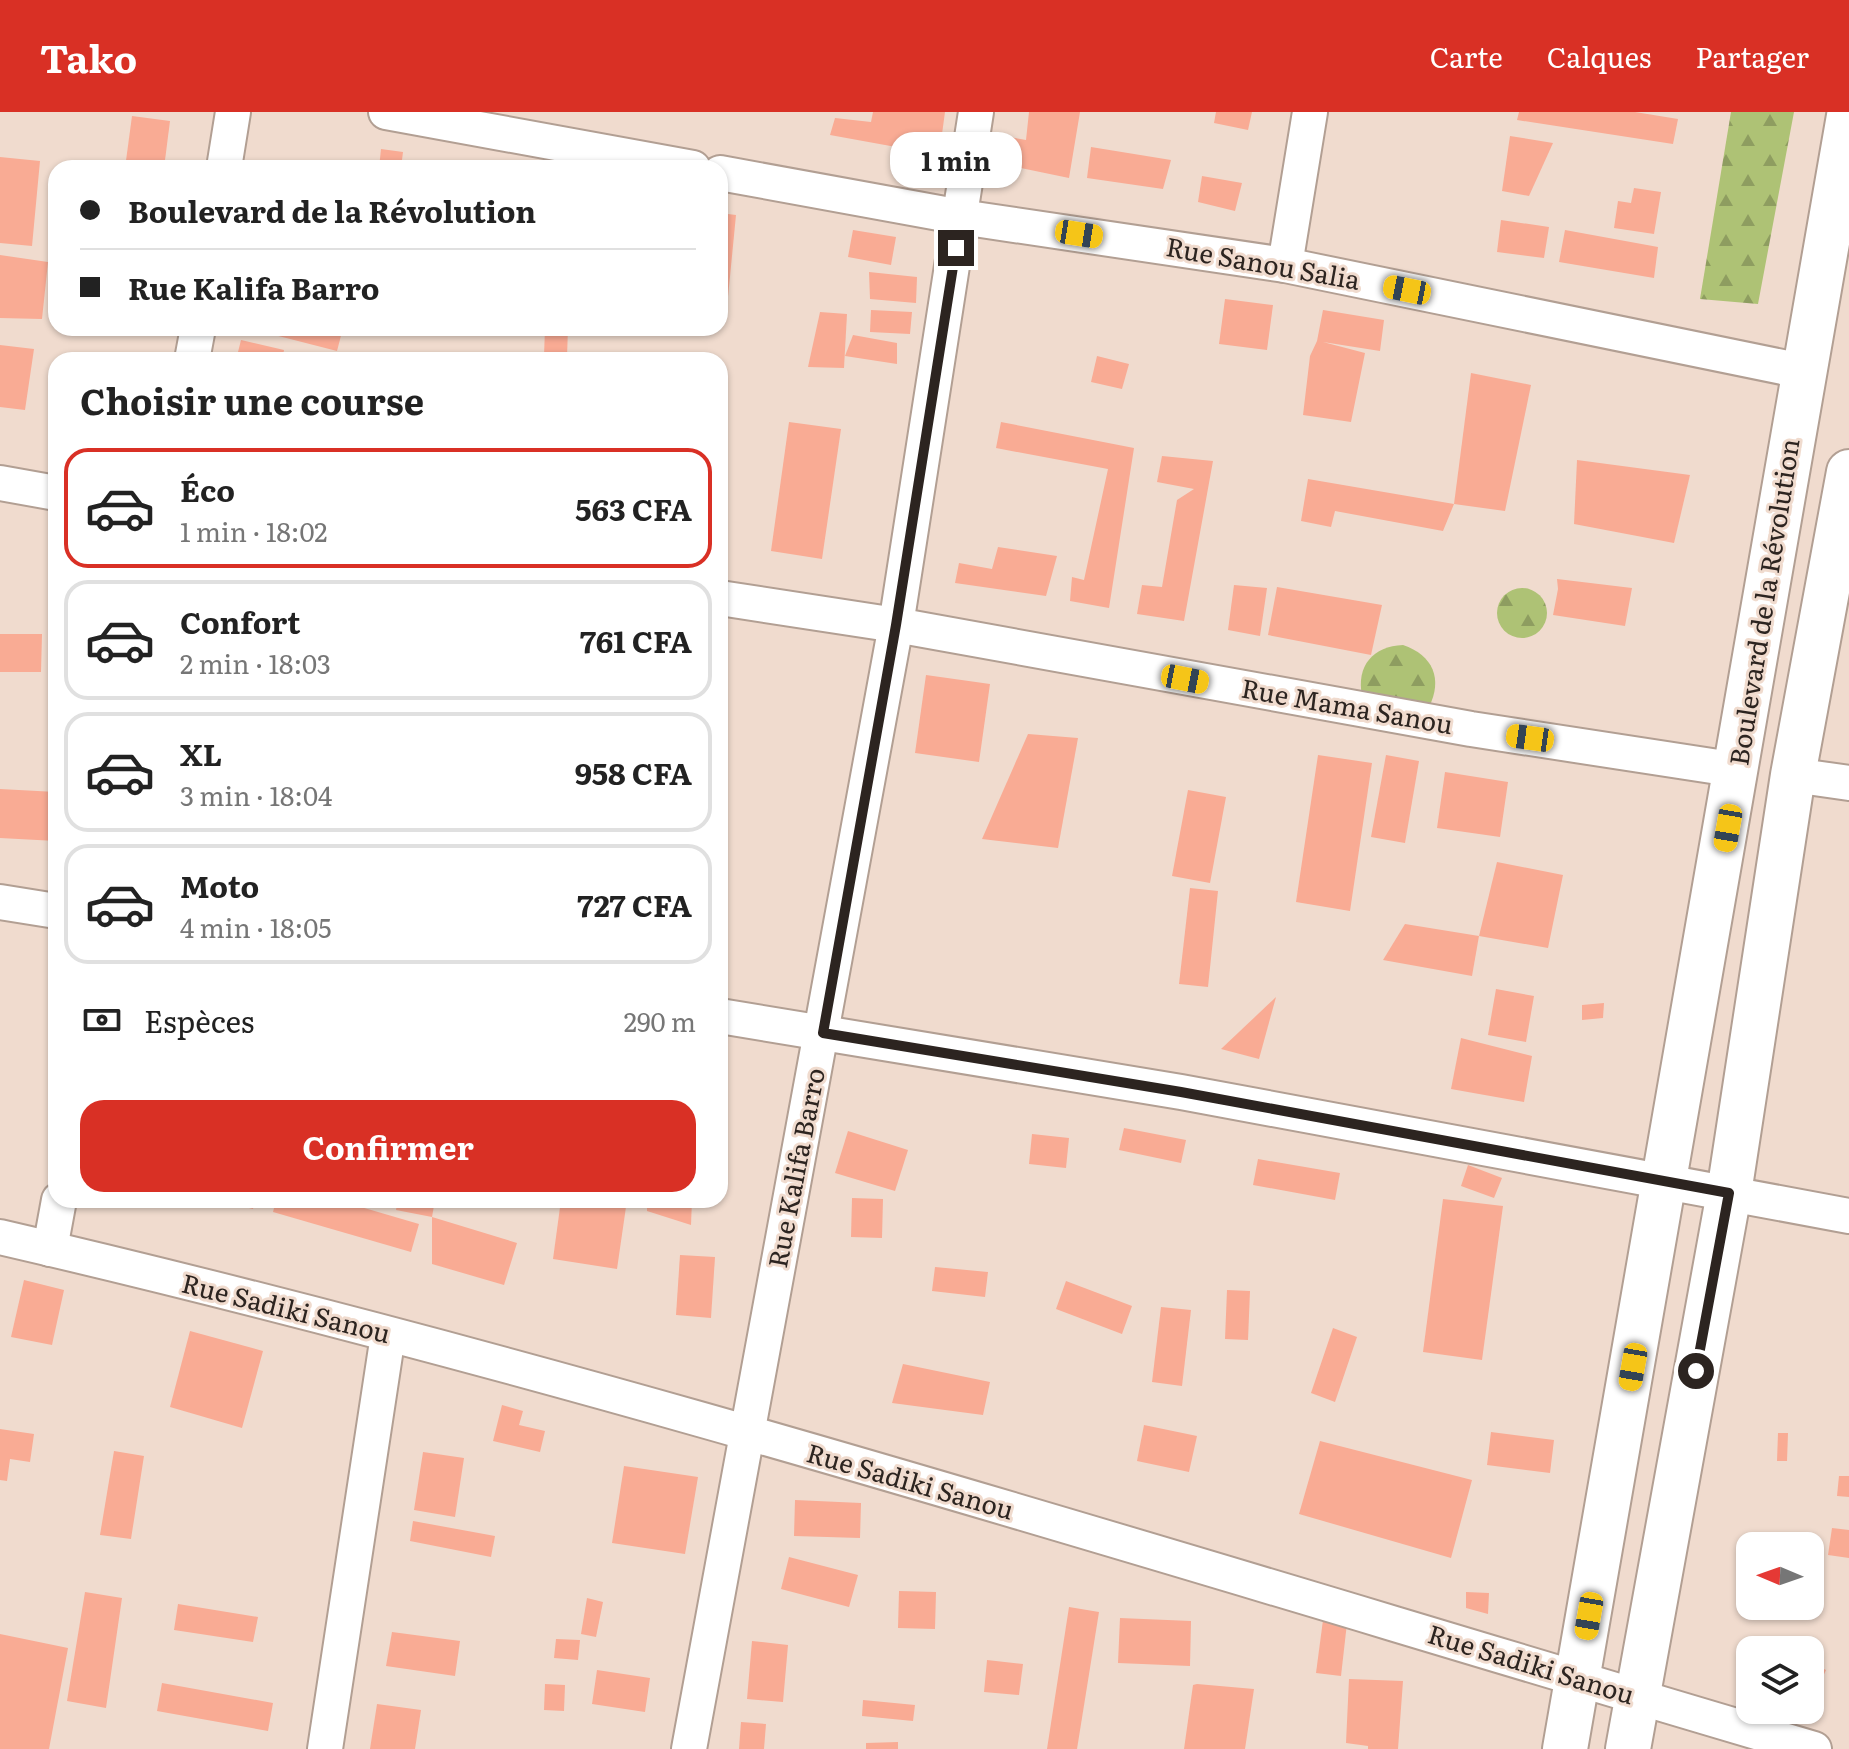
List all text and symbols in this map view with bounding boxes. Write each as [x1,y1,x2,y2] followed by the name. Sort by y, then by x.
[40,28,137,85] text: Tako
[1430,35,1503,77] text: Carte
[1547,35,1651,77] text: Calques
[1695,35,1809,77] text: Partager
[890,132,1022,188] callout: 1 min
[921,140,991,179] text: 1 min
[128,188,536,232] text: Boulevard de la Révolution
[1053,218,1105,250] car
[1163,225,1364,298] street label: Rue Sanou Salia
[938,230,974,266] route end
[128,265,379,309] text: Rue Kalifa Barro
[1381,274,1433,306] car
[80,373,424,426] text: Choisir une course
[1717,435,1808,768] street label: Boulevard de la Révolution
[180,467,235,511] text: Éco
[84,472,156,544] icon: car
[575,486,692,530] text: 563 CFA
[180,511,327,550] text: 1 min · 18:02
[180,599,301,643] text: Confort
[84,604,156,676] icon: car
[580,618,692,662] text: 761 CFA
[180,643,331,682] text: 2 min · 18:03
[1159,663,1211,695] car
[1239,667,1456,742] street label: Rue Mama Sanou
[1505,723,1555,753] car
[180,731,222,775] text: XL
[84,736,156,808] icon: car
[575,750,692,794] text: 958 CFA
[180,775,332,814] text: 3 min · 18:04
[1712,802,1744,854] car
[180,863,259,907] text: Moto
[84,868,156,940] icon: car
[577,882,692,926] text: 727 CFA
[180,907,331,946] text: 4 min · 18:05
[80,998,124,1042] icon: cash
[144,998,254,1042] text: Espèces
[624,1001,696,1040] text: 290 m
[756,1064,833,1271] street label: Rue Kalifa Barro
[80,1100,696,1192] button: Confirmer
[178,1262,395,1351] street label: Rue Sadiki Sanou
[1617,1341,1649,1393] car
[1678,1353,1714,1389] route start
[802,1431,1019,1528] street label: Rue Sadiki Sanou
[1736,1532,1824,1620] north arrow
[1736,1532,1824,1724] map controls
[1573,1590,1605,1642] car
[1424,1613,1640,1713] street label: Rue Sadiki Sanou
[1736,1636,1824,1724] button: layers

